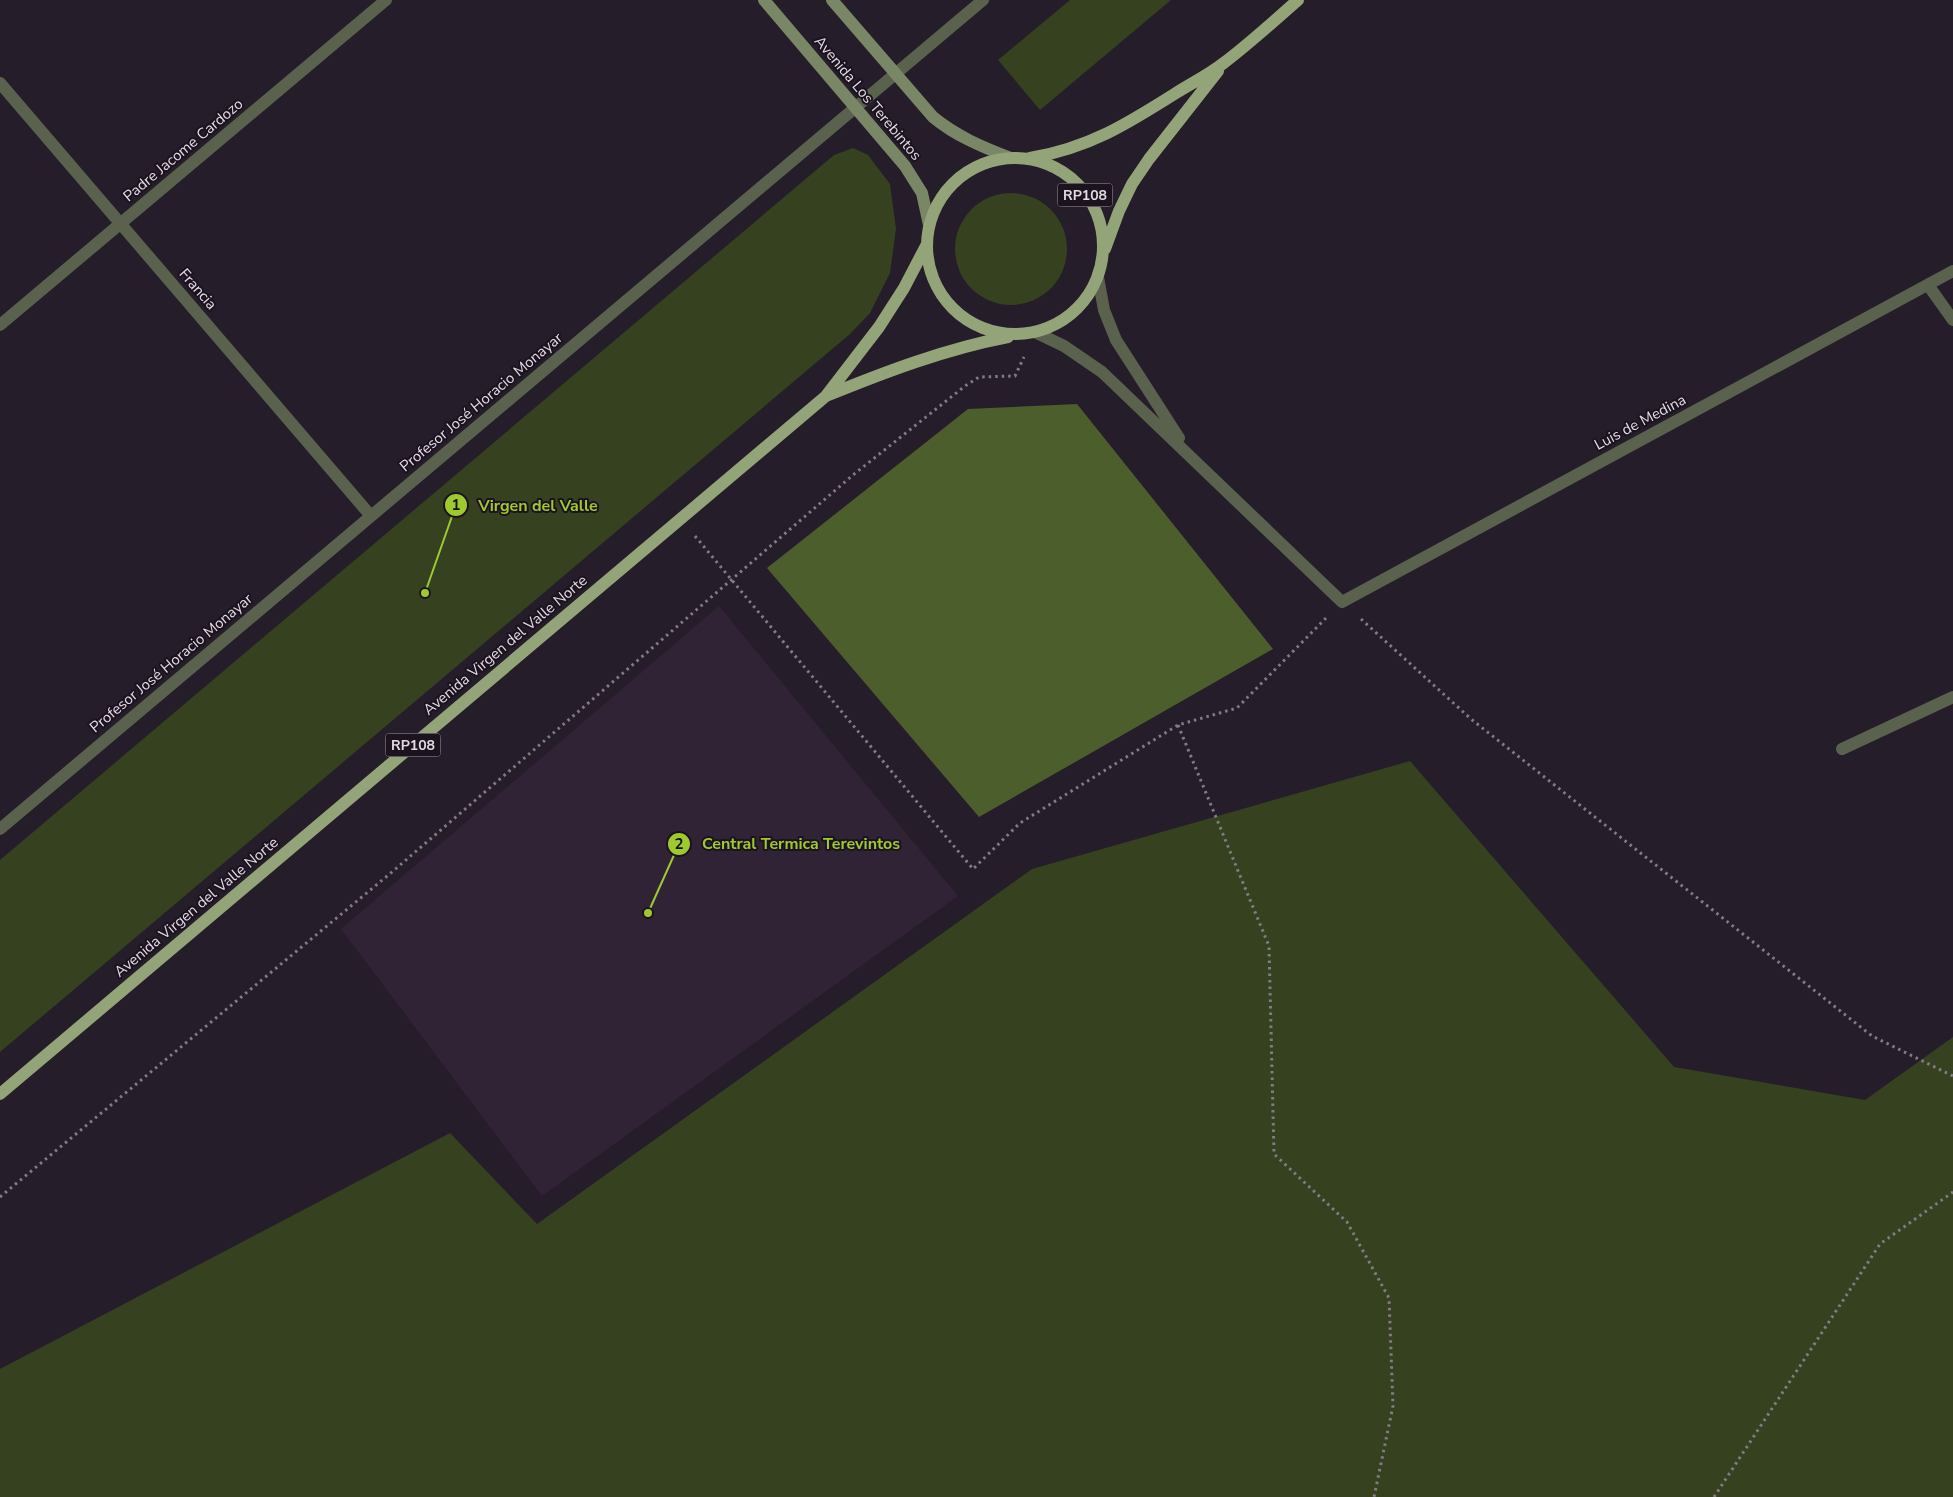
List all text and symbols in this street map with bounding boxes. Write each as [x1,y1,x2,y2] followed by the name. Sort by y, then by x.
[810,32,926,164] street label: Avenida Los Terebintos
[119,94,247,206] street label: Padre Jacome Cardozo
[1058,184,1112,206] road number: RP108
[175,264,221,314] street label: Francia
[395,327,567,476] street label: Profesor José Horacio Monayar
[1591,389,1689,455] street label: Luis de Medina
[443,489,608,520] callout: Virgen del Valle
[451,495,461,515] text: 1
[477,495,598,517] text: Virgen del Valle
[419,570,591,720] street label: Avenida Virgen del Valle Norte
[85,588,257,737] street label: Profesor José Horacio Monayar
[386,734,440,756] road number: RP108
[667,828,910,859] callout: Central Termica Terevintos
[110,832,282,982] street label: Avenida Virgen del Valle Norte
[702,833,900,855] text: Central Termica Terevintos
[674,834,684,854] text: 2

